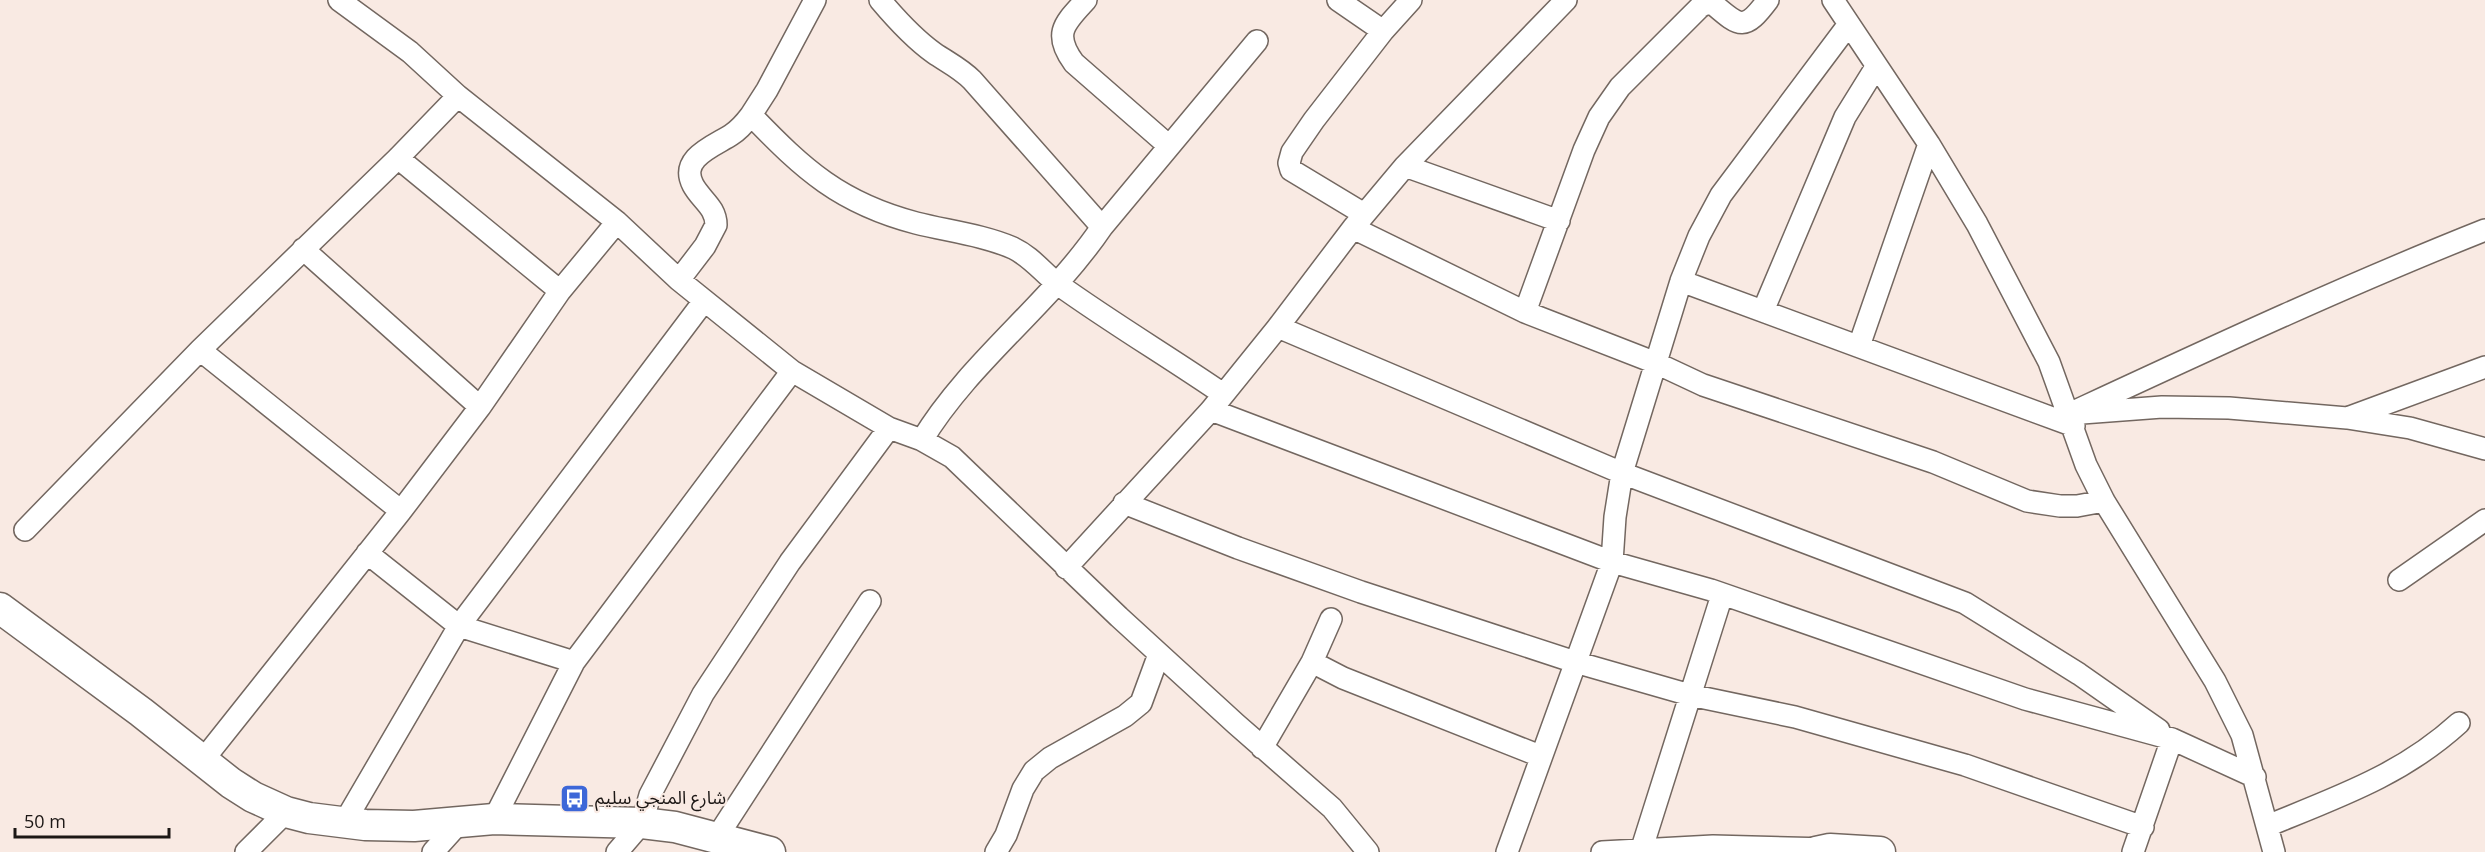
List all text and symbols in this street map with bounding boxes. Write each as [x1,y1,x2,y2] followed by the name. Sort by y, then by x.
[558,782,590,814] bus stop icon: شارع المنجي سليم
[595,785,726,812] place label: شارع المنجي سليم
[15,801,170,839] scale bar
[24,809,66,833] text: 50 m

